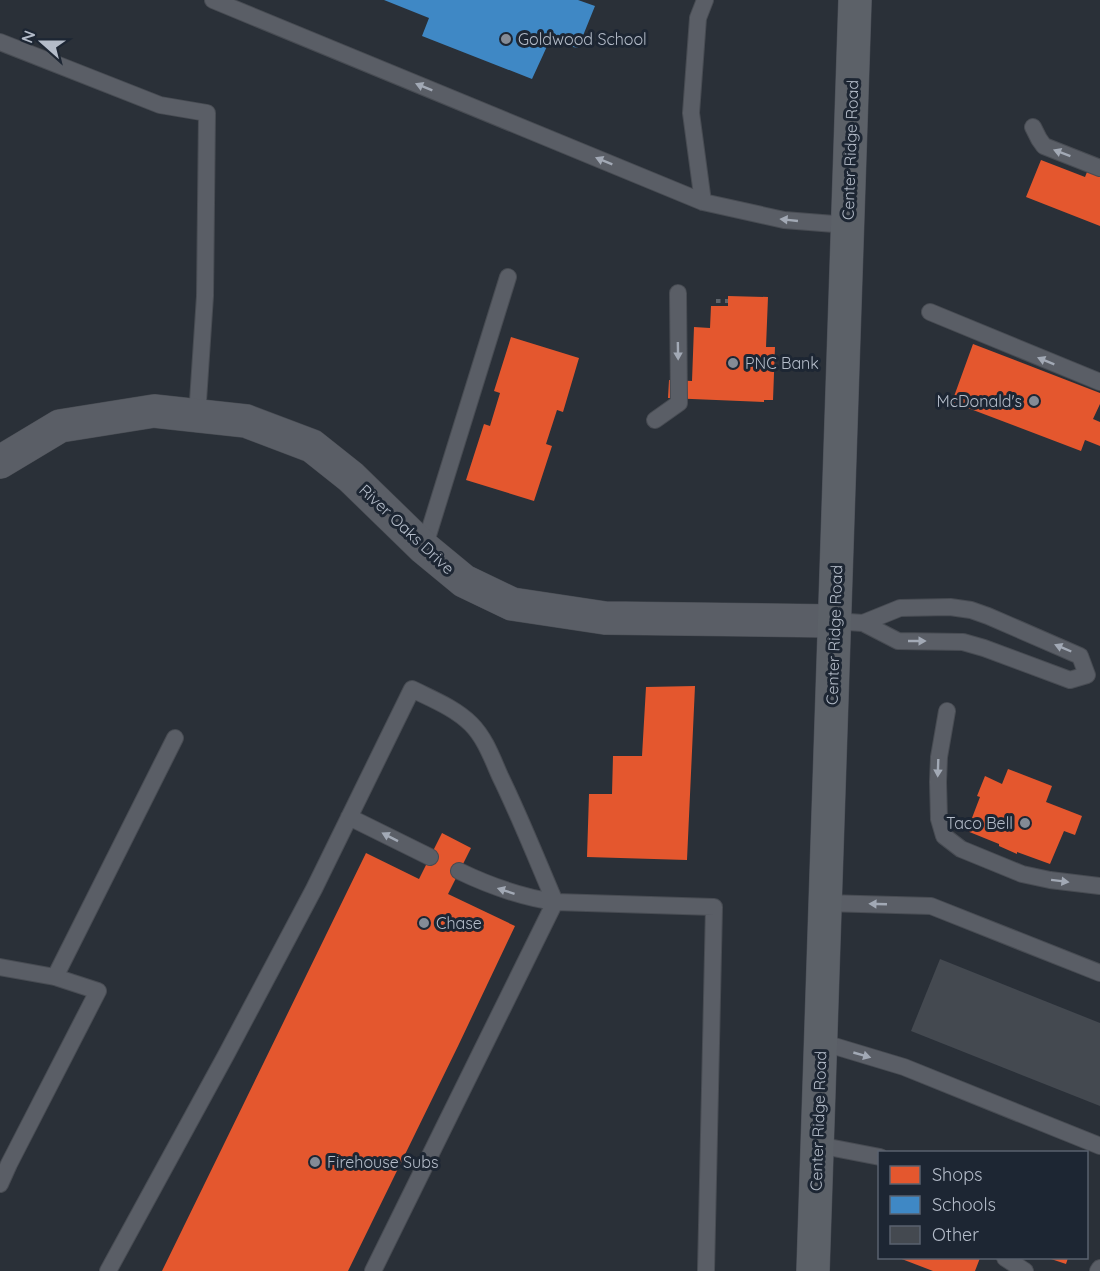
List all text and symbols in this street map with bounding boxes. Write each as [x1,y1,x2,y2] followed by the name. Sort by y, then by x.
[12,12,72,72] north arrow
[17,28,39,46] text: N
[518,29,647,49] place label: Goldwood School
[499,32,513,46] marker: Goldwood School
[838,80,862,220] street label: Center Ridge Road
[415,82,433,91] one-way arrow
[1052,148,1070,158] one-way arrow
[595,156,613,166] one-way arrow
[780,215,799,225] one-way arrow
[673,342,683,361] one-way arrow
[745,353,819,373] place label: PNC Bank
[1036,355,1054,365] one-way arrow
[726,356,740,370] marker: PNC Bank
[936,391,1022,411] place label: McDonald's
[1027,394,1041,408] marker: McDonald's
[355,480,459,578] street label: River Oaks Drive
[822,565,846,705] street label: Center Ridge Road
[907,636,926,646] one-way arrow
[1054,643,1072,653] one-way arrow
[934,759,943,778] one-way arrow
[946,813,1013,833] place label: Taco Bell
[1018,816,1032,830] marker: Taco Bell
[381,832,398,842] one-way arrow
[1051,877,1070,886] one-way arrow
[497,885,515,895] one-way arrow
[869,899,888,909] one-way arrow
[436,913,482,933] place label: Chase
[417,916,431,930] marker: Chase
[806,1051,830,1191] street label: Center Ridge Road
[853,1051,871,1060] one-way arrow
[878,1151,1088,1259] legend
[327,1152,438,1172] place label: Firehouse Subs
[308,1155,322,1169] marker: Firehouse Subs
[932,1163,983,1186] text: Shops
[932,1193,996,1216] text: Schools
[932,1223,979,1246] text: Other

